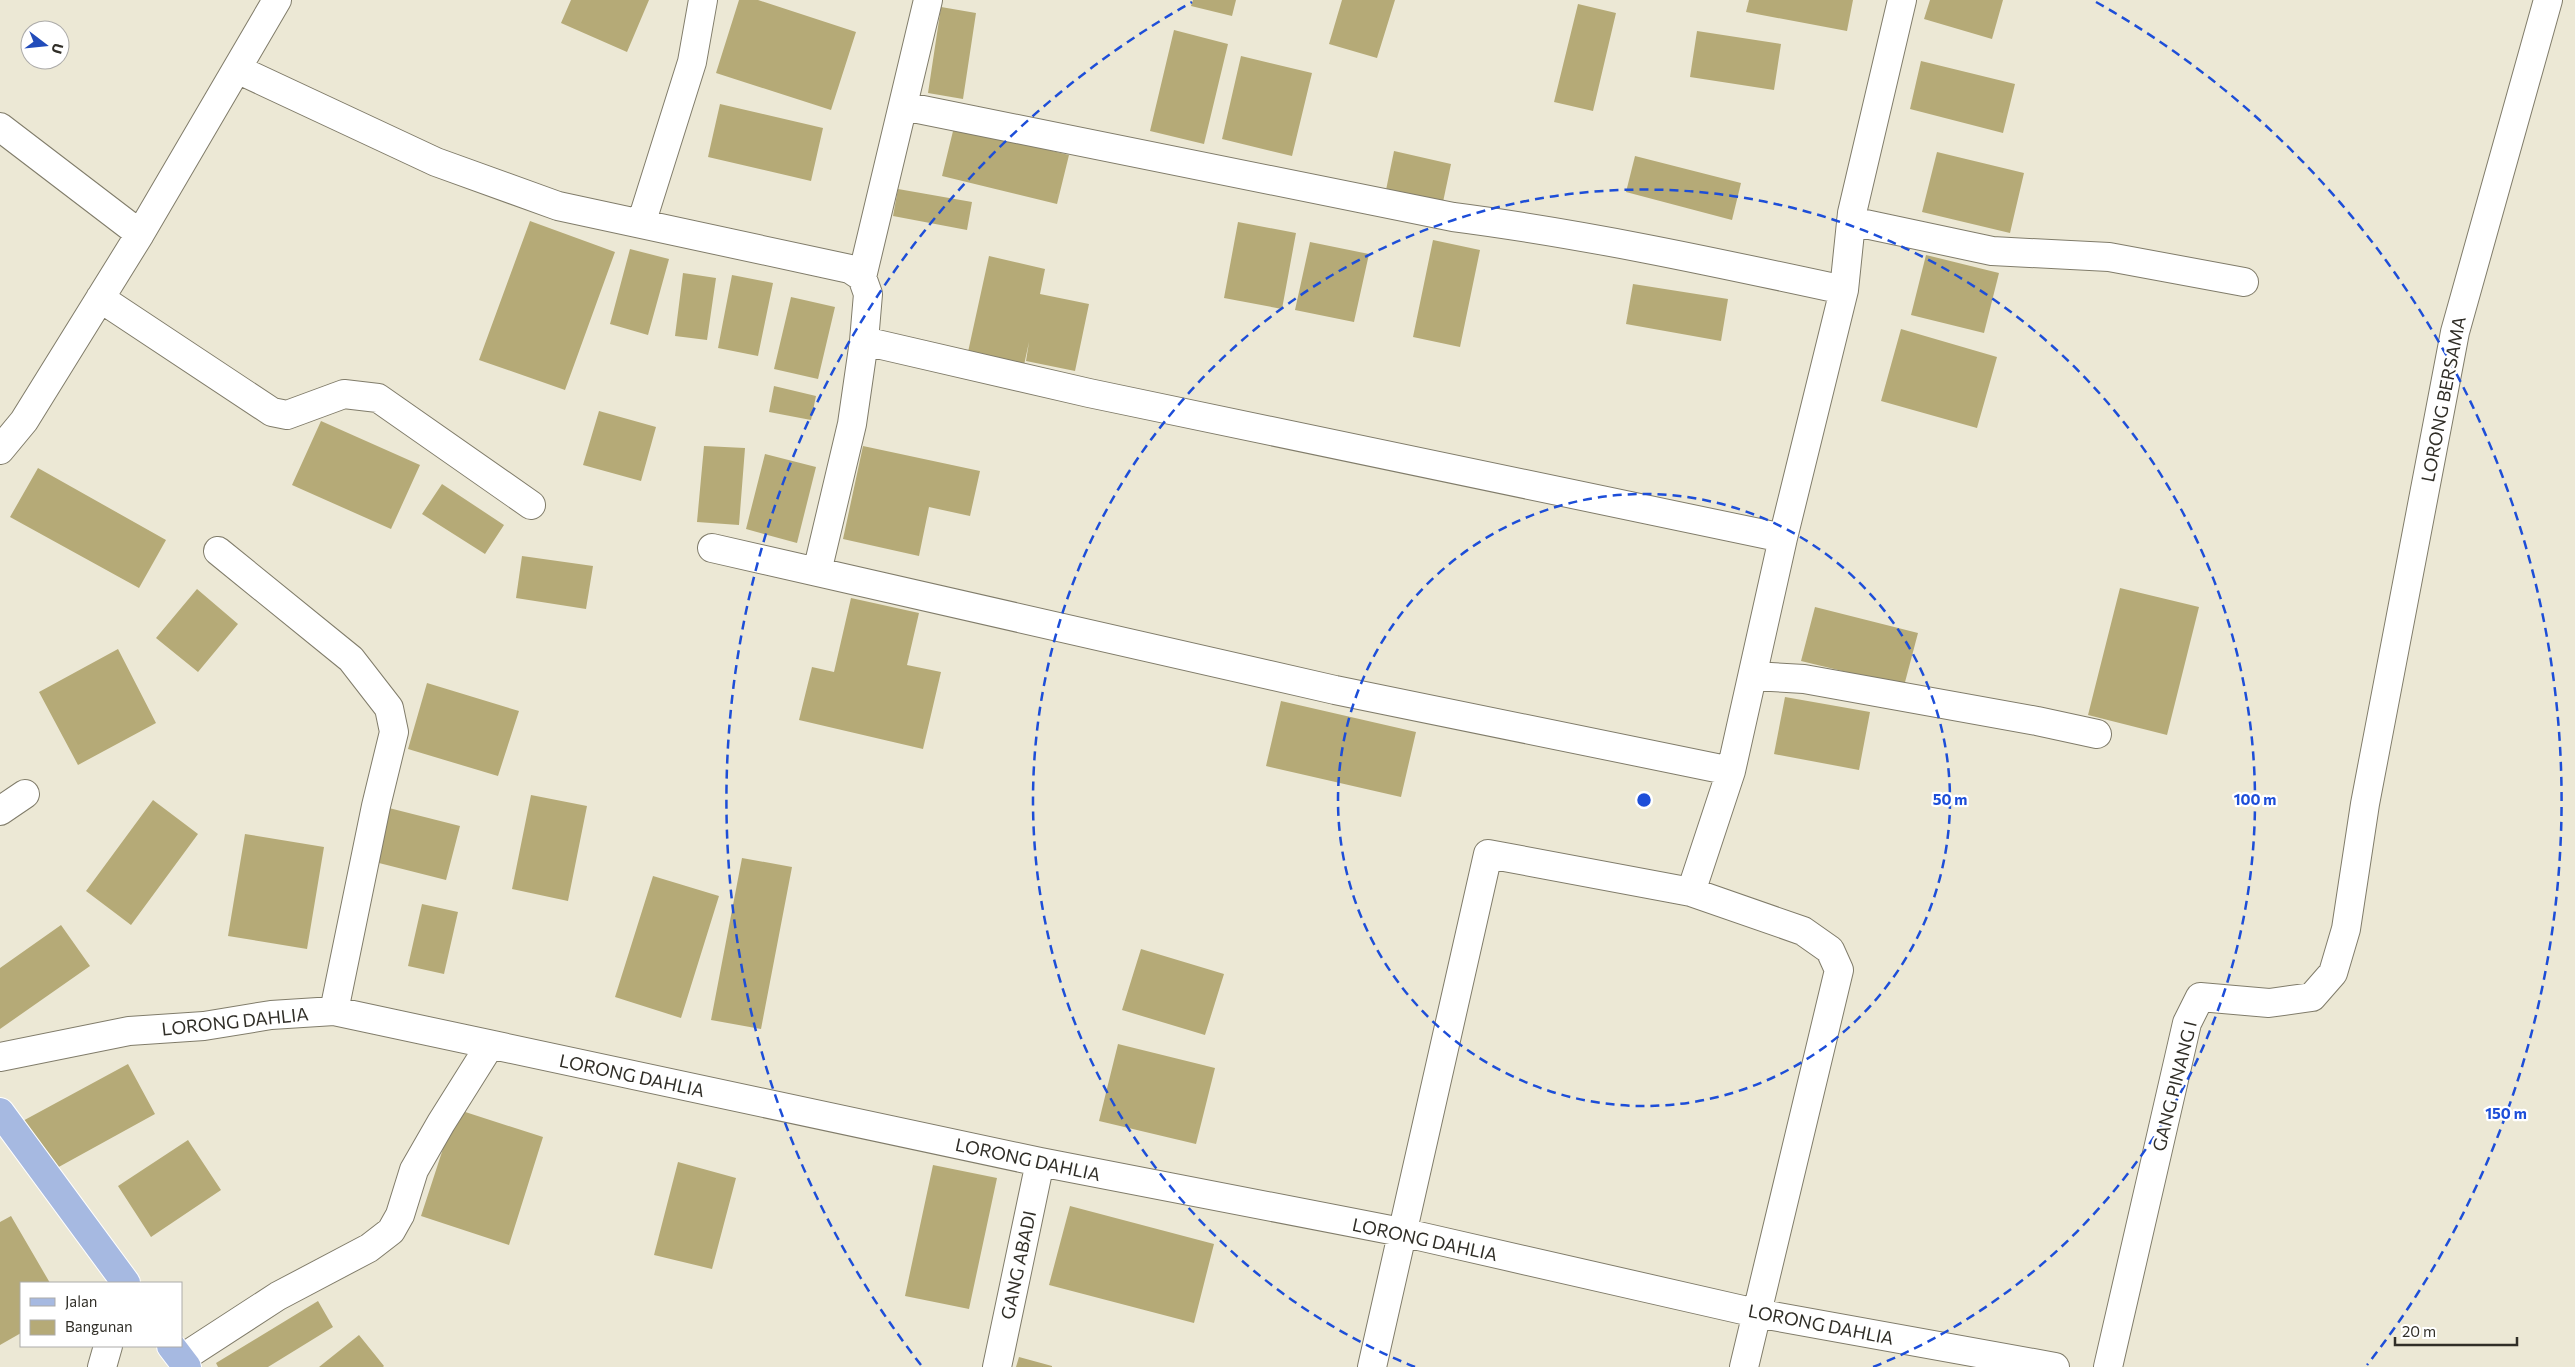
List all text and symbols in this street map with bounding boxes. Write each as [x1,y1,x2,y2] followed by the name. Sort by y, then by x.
[20,20,70,70] north arrow
[48,41,68,56] text: U
[2416,314,2470,484] street label: LORONG BERSAMA
[1933,790,1967,808] text: 50 m
[2234,790,2276,808] text: 100 m
[1635,791,1653,809] centre of rings
[160,1002,310,1040] street label: LORONG DAHLIA
[2147,1019,2201,1153] street label: GANG PINANG I
[557,1049,707,1101] street label: LORONG DAHLIA
[2485,1104,2527,1122] text: 150 m
[953,1133,1103,1185] street label: LORONG DAHLIA
[996,1209,1040,1321] street label: GANG ABADI
[1350,1213,1500,1265] street label: LORONG DAHLIA
[20,1282,182,1347] legend
[65,1292,97,1310] text: Jalan
[1746,1299,1896,1349] street label: LORONG DAHLIA
[2395,1314,2518,1346] scale bar
[65,1317,133,1335] text: Bangunan
[2402,1322,2436,1340] text: 20 m

